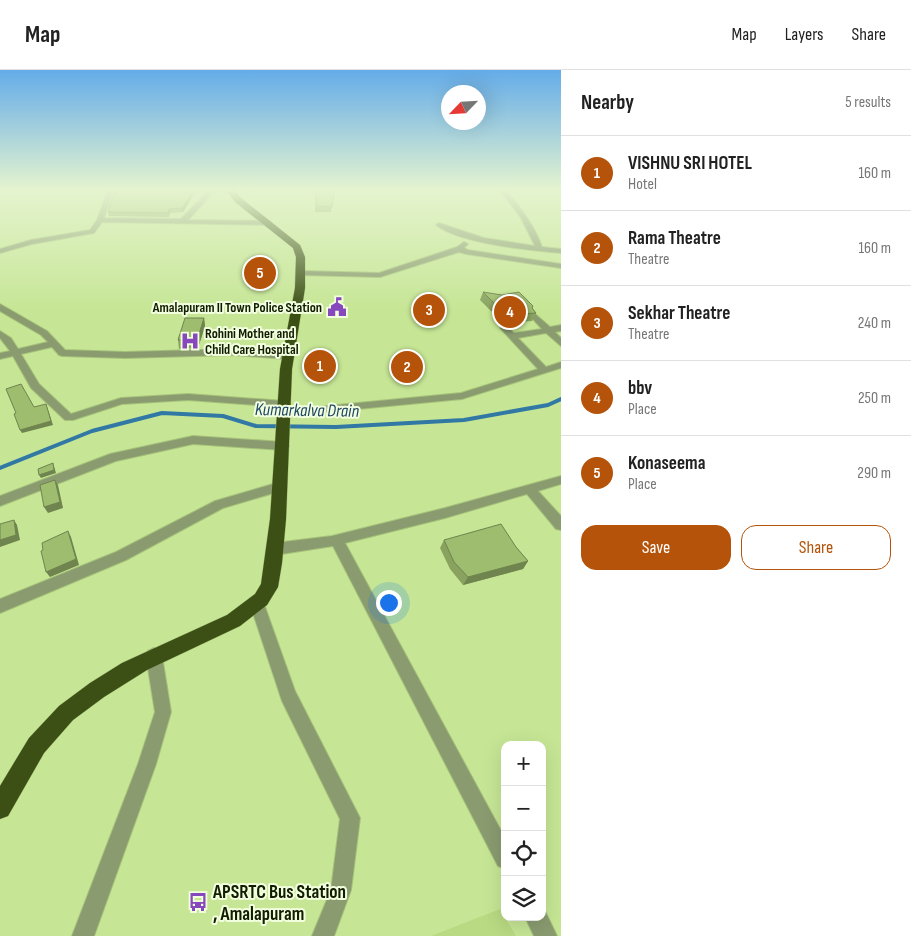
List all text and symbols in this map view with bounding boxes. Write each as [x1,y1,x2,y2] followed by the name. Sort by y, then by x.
[25,20,60,49] text: Map
[732,24,757,45] text: Map
[785,24,824,45] text: Layers
[852,24,886,45] text: Share
[441,85,486,130] north arrow
[581,90,634,115] text: Nearby
[845,93,891,112] text: 5 results
[628,152,752,175] text: VISHNU SRI HOTEL
[594,164,600,183] text: 1
[858,164,891,183] text: 160 m
[628,175,657,194] text: Hotel
[628,227,721,250] text: Rama Theatre
[593,239,601,258] text: 2
[858,239,891,258] text: 160 m
[628,250,669,269] text: Theatre
[244,254,276,292] pin: 5
[413,291,445,329] pin: 3
[494,293,526,331] pin: 4
[326,296,348,318] public building icon: Amalapuram II Town Police Station
[152,299,322,316] place label: Amalapuram II Town Police Station
[628,302,730,325] text: Sekhar Theatre
[593,314,601,333] text: 3
[858,314,891,333] text: 240 m
[205,325,299,358] place label: Rohini Mother and Child Care Hospital
[628,325,669,344] text: Theatre
[179,330,201,352] hospital icon: Rohini Mother and Child Care Hospital
[304,347,336,385] pin: 1
[391,348,423,386] pin: 2
[628,377,652,400] text: bbv
[593,389,601,408] text: 4
[858,389,891,408] text: 250 m
[255,399,360,422] water label: Kumarkalva Drain
[628,400,657,419] text: Place
[628,452,705,475] text: Konaseema
[593,464,601,483] text: 5
[857,464,891,483] text: 290 m
[628,475,657,494] text: Place
[581,525,731,570] button: Save
[741,525,891,570] button: Share
[376,590,402,616] your location
[501,741,546,921] map controls
[501,741,546,786] button: +
[501,786,546,831] button: −
[501,831,546,876] button: locate
[501,876,546,921] button: layers
[212,881,346,926] place label: APSRTC Bus Station , Amalapuram
[187,891,209,913] bus stop icon: APSRTC Bus Station , Amalapuram

